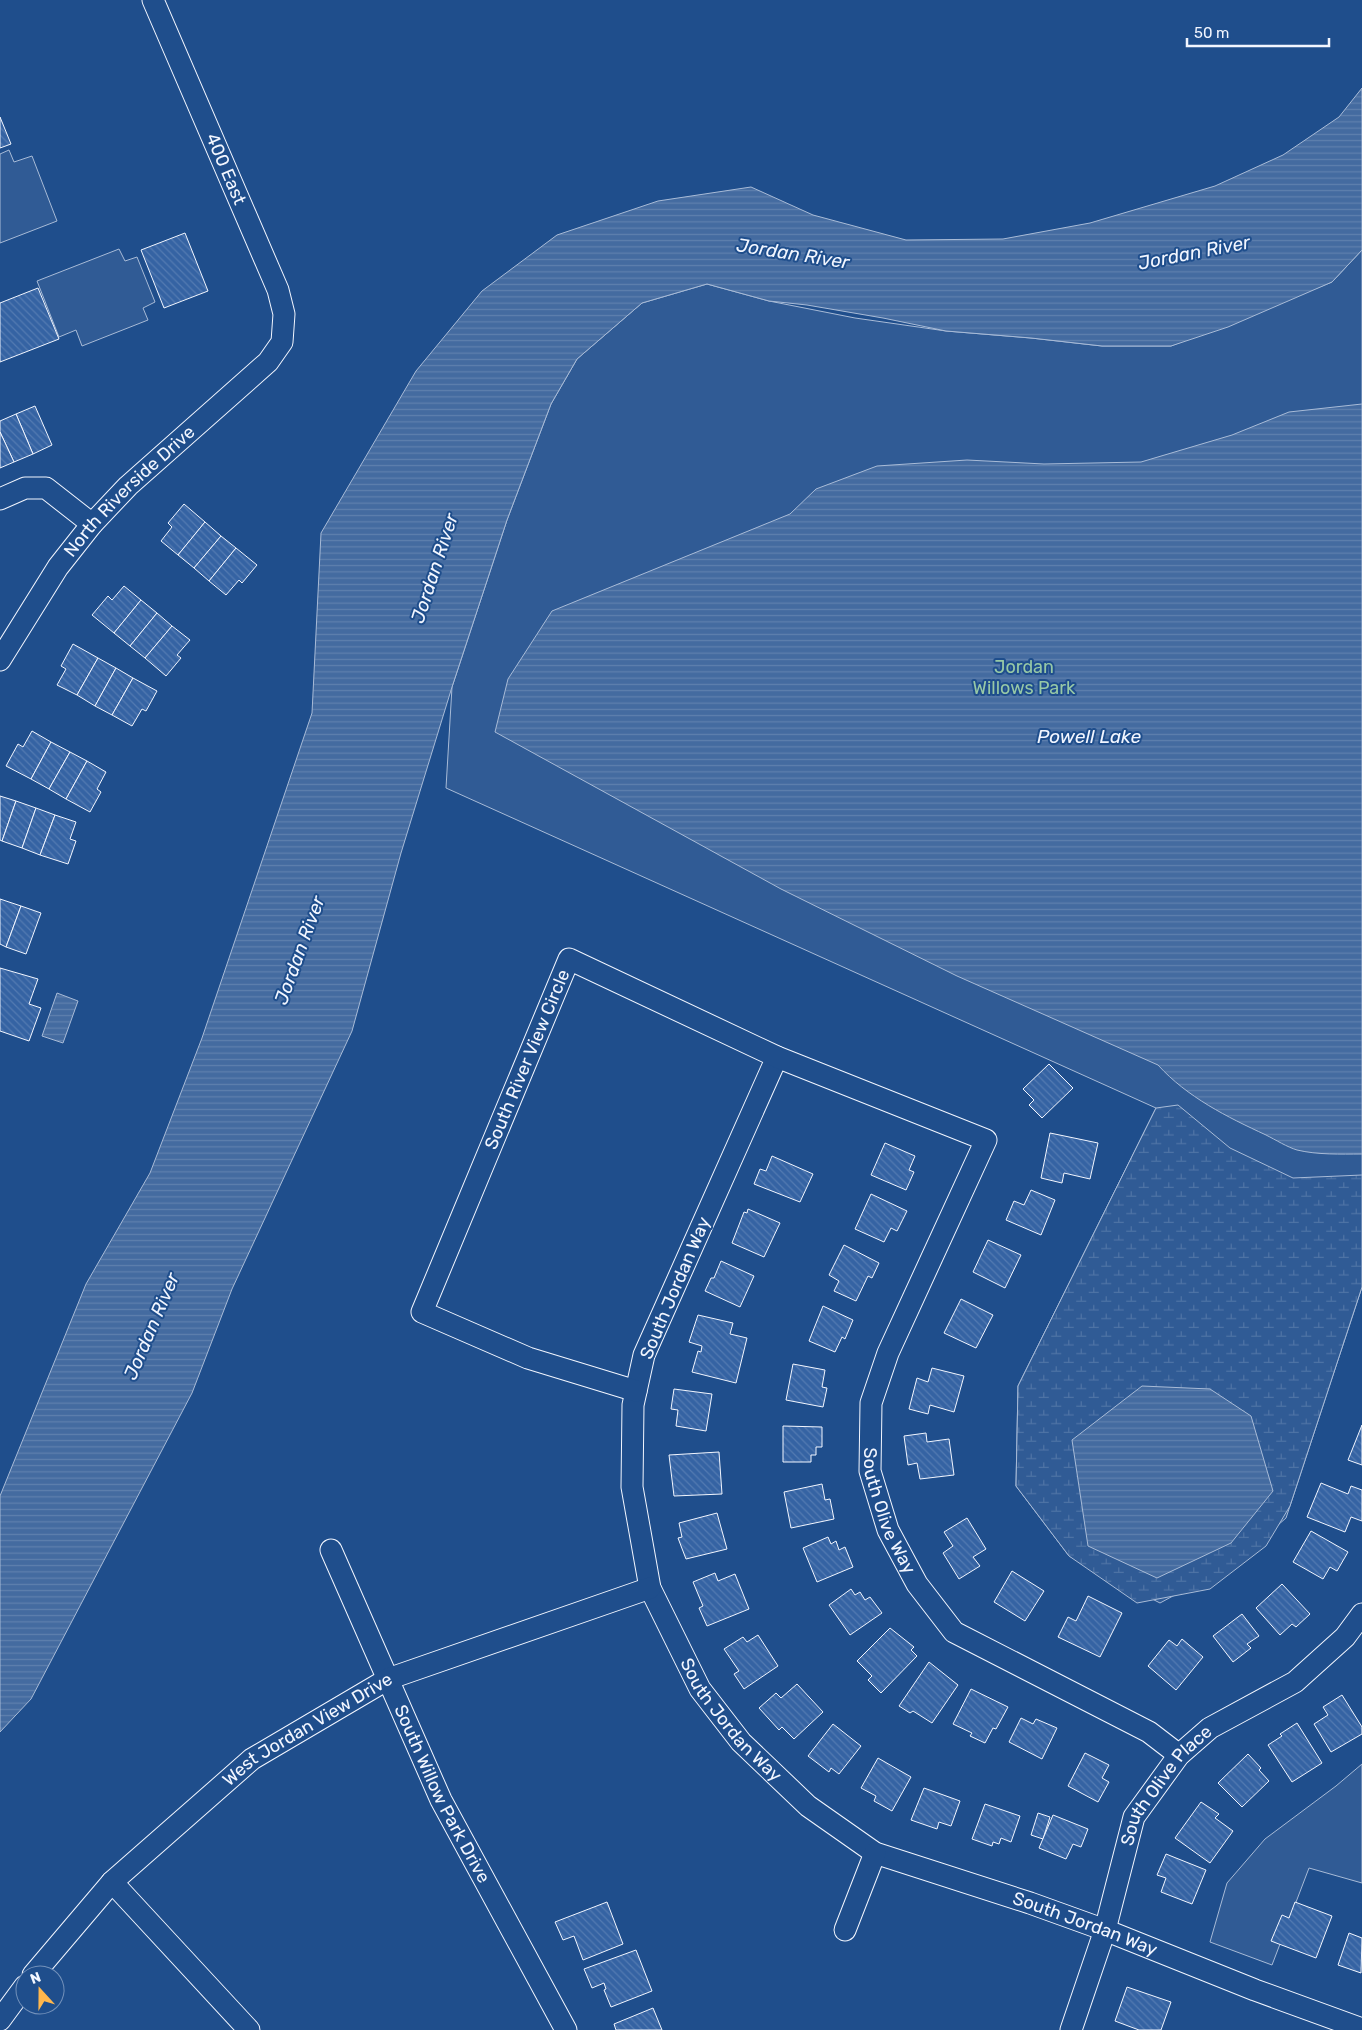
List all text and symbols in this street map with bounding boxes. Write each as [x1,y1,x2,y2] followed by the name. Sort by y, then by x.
[1187,15,1330,47] scale bar
[1194,24,1229,42] text: 50 m
[201,130,251,208] street label: 400 East
[1136,230,1253,275] water label: Jordan River
[735,233,852,274] water label: Jordan River
[59,421,199,561] street label: North Riverside Drive
[406,510,463,626] water label: Jordan River
[973,656,1076,699] park label: Jordan Willows Park
[1037,725,1141,748] water label: Powell Lake
[269,892,330,1008] water label: Jordan River
[480,966,574,1153] street label: South River View Circle
[635,1213,715,1363] street label: South Jordan Way
[119,1269,185,1383] water label: Jordan River
[859,1447,920,1578] street label: South Olive Way
[675,1654,787,1786] street label: South Jordan Way
[218,1668,396,1791] street label: West Jordan View Drive
[389,1701,495,1887] street label: South Willow Park Drive
[1116,1720,1216,1848] street label: South Olive Place
[1010,1887,1161,1961] street label: South Jordan Way
[15,1965,65,2015] north arrow
[28,1969,43,1988] text: N

